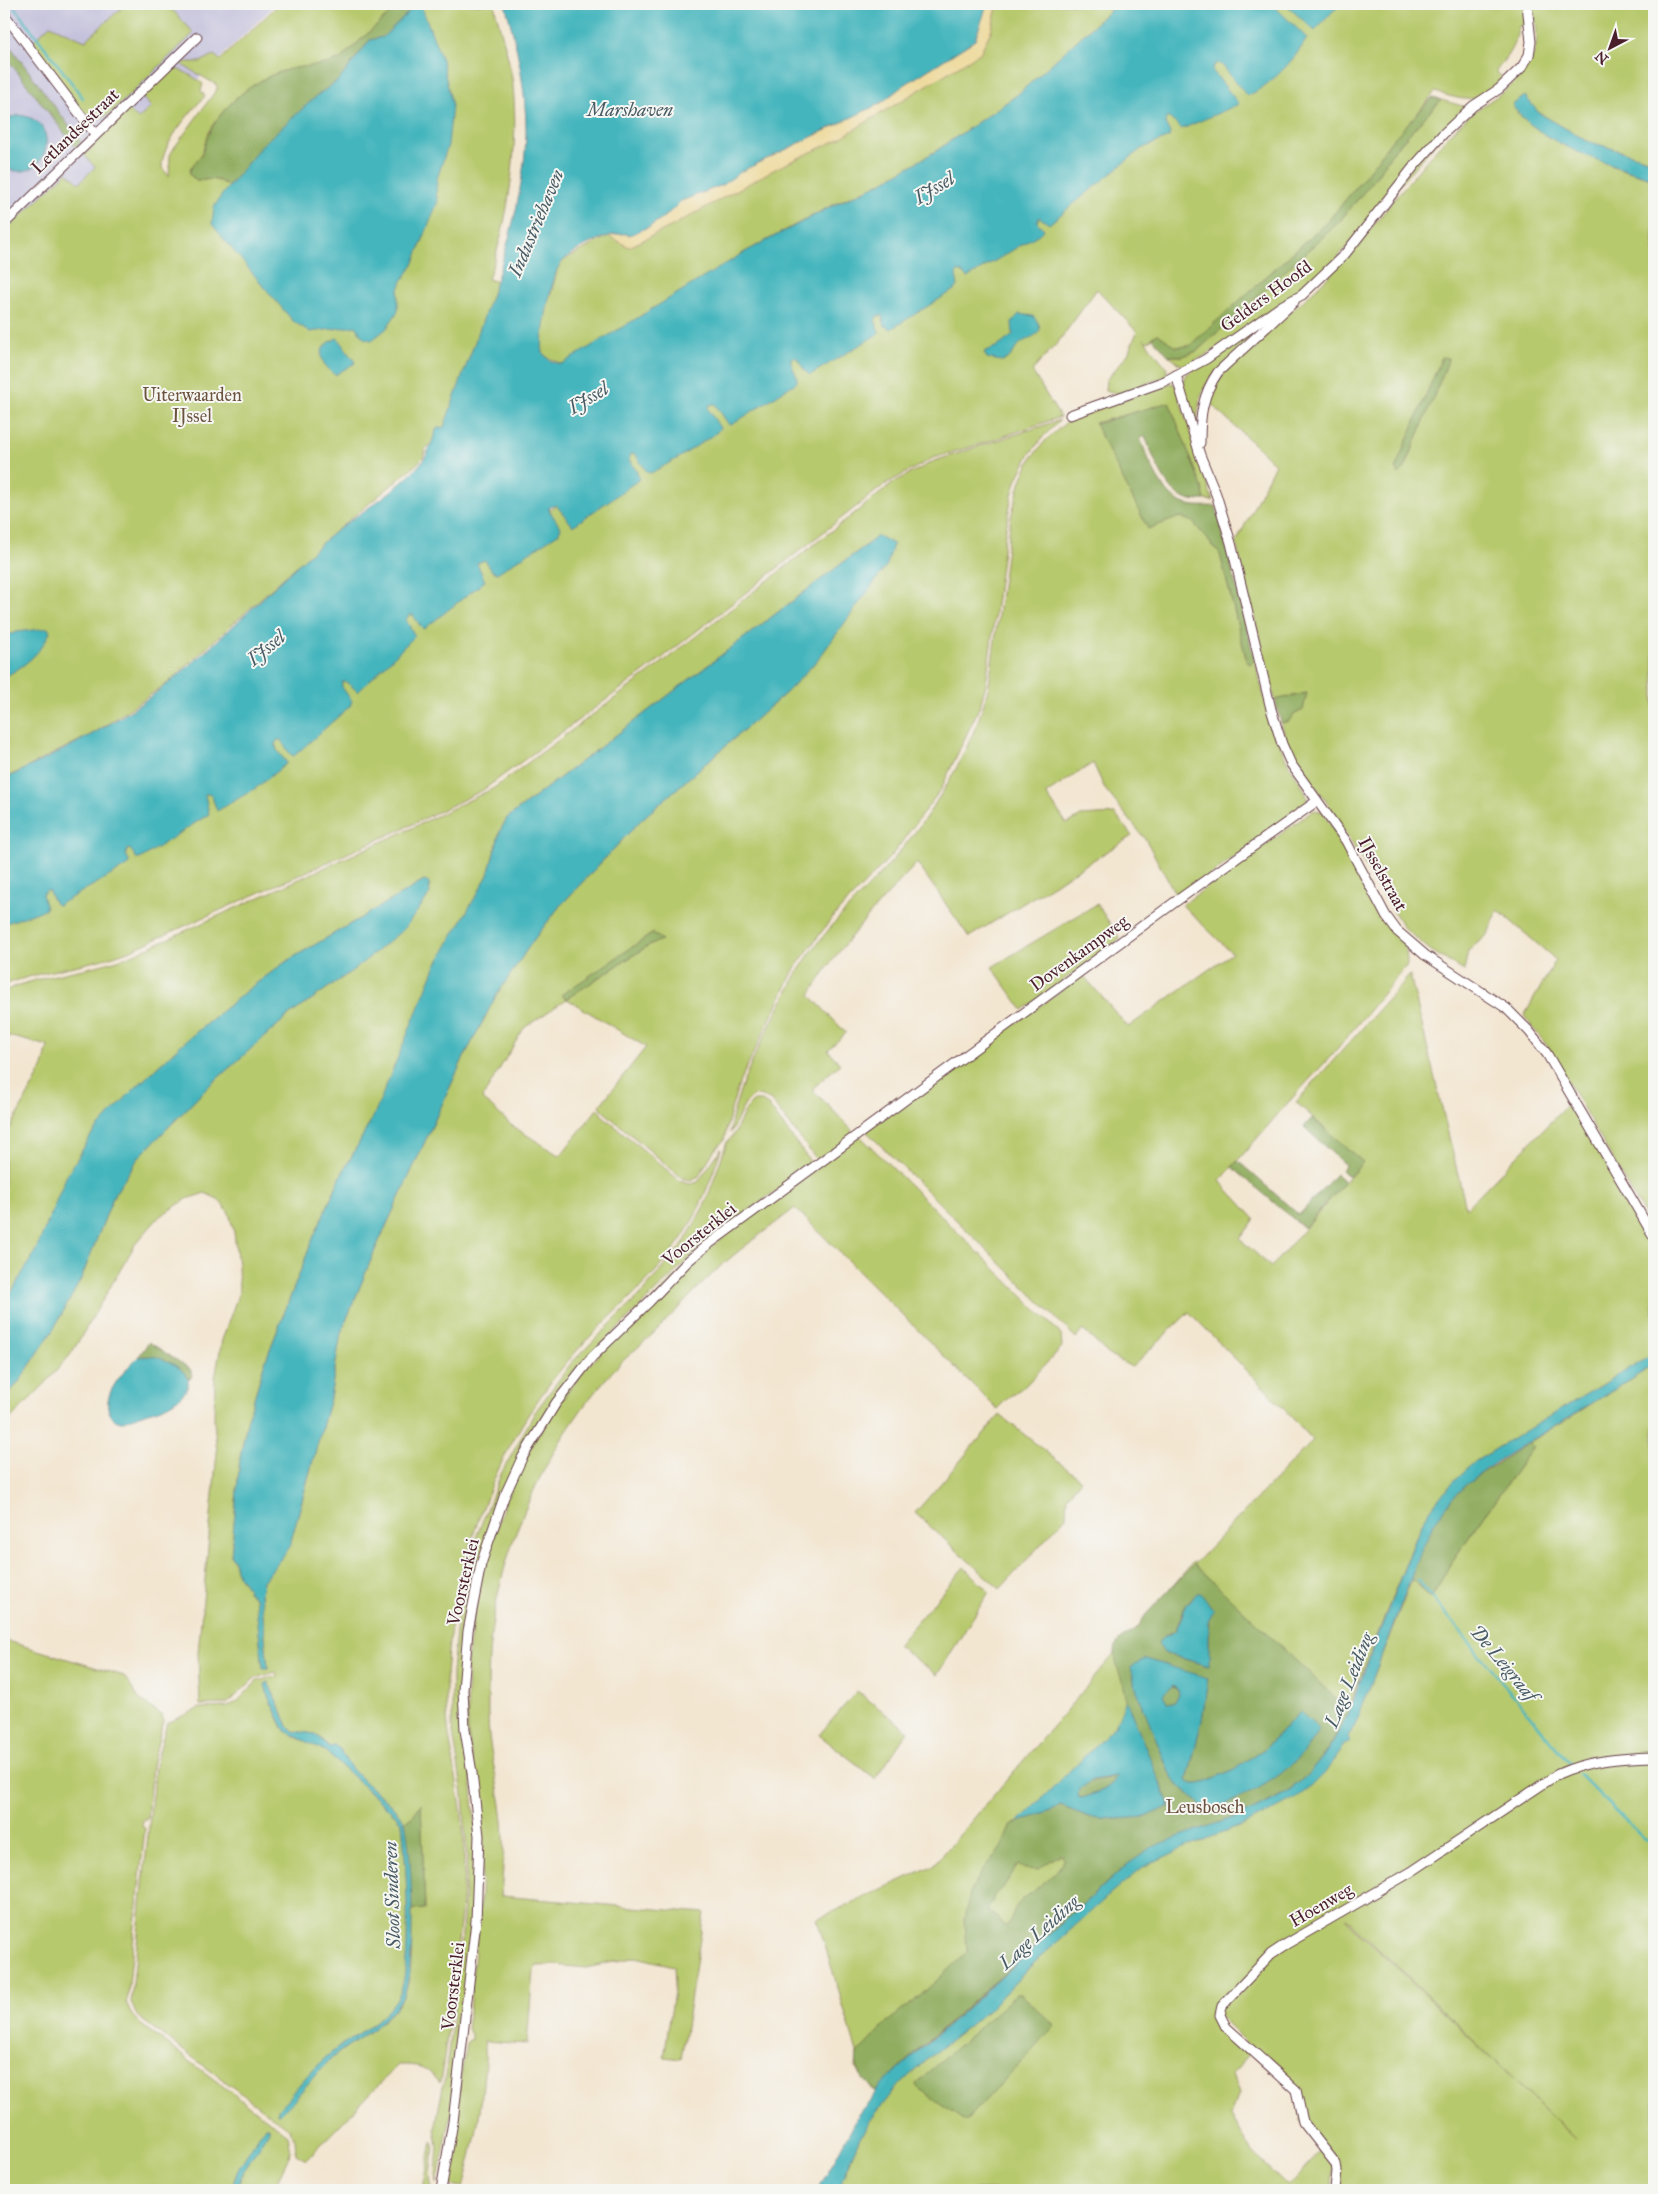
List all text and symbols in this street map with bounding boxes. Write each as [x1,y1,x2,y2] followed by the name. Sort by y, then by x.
[1586,22,1636,72] north arrow
[1592,47,1612,68] text: N
[26,83,124,178] street label: Letlandsestraat
[585,98,673,121] water label: Marshaven
[503,166,569,281] water label: Industriehaven
[909,166,960,209] water label: IJssel
[1216,255,1316,337] street label: Gelders Hoofd
[563,376,614,419] water label: IJssel
[142,384,242,428] park label: Uiterwaarden IJssel
[241,624,291,671] water label: IJssel
[1353,833,1413,916] street label: IJsselstraat
[1025,910,1134,997] street label: Dovenkampweg
[657,1197,741,1271] street label: Voorsterklei
[442,1536,484,1629] street label: Voorsterklei
[1465,1620,1546,1710] water label: De Leigraaf
[1319,1628,1379,1732] water label: Lage Leiding
[1165,1796,1245,1818] park label: Leusbosch
[379,1841,405,1950] water label: Sloot Sinderen
[1286,1878,1357,1933] street label: Hoenweg
[993,1889,1085,1975] water label: Lage Leiding
[437,1940,469,2033] street label: Voorsterklei

